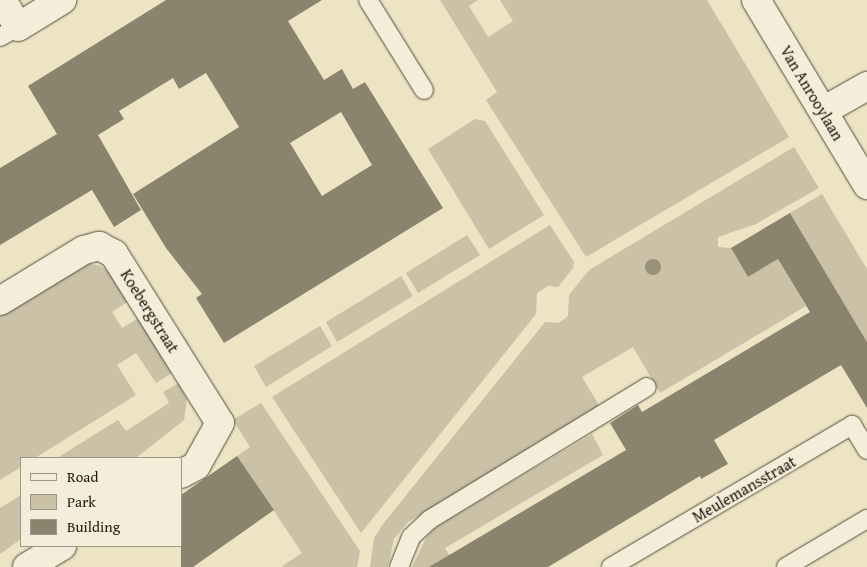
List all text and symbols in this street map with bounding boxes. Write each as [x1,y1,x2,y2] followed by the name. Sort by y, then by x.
[776,42,848,144] street label: Van Anrooylaan
[117,266,183,356] street label: Koebergstraat
[689,452,799,526] street label: Meulemansstraat
[20,457,182,547] legend
[67,466,98,487] text: Road
[67,491,96,512] text: Park
[67,516,120,537] text: Building

